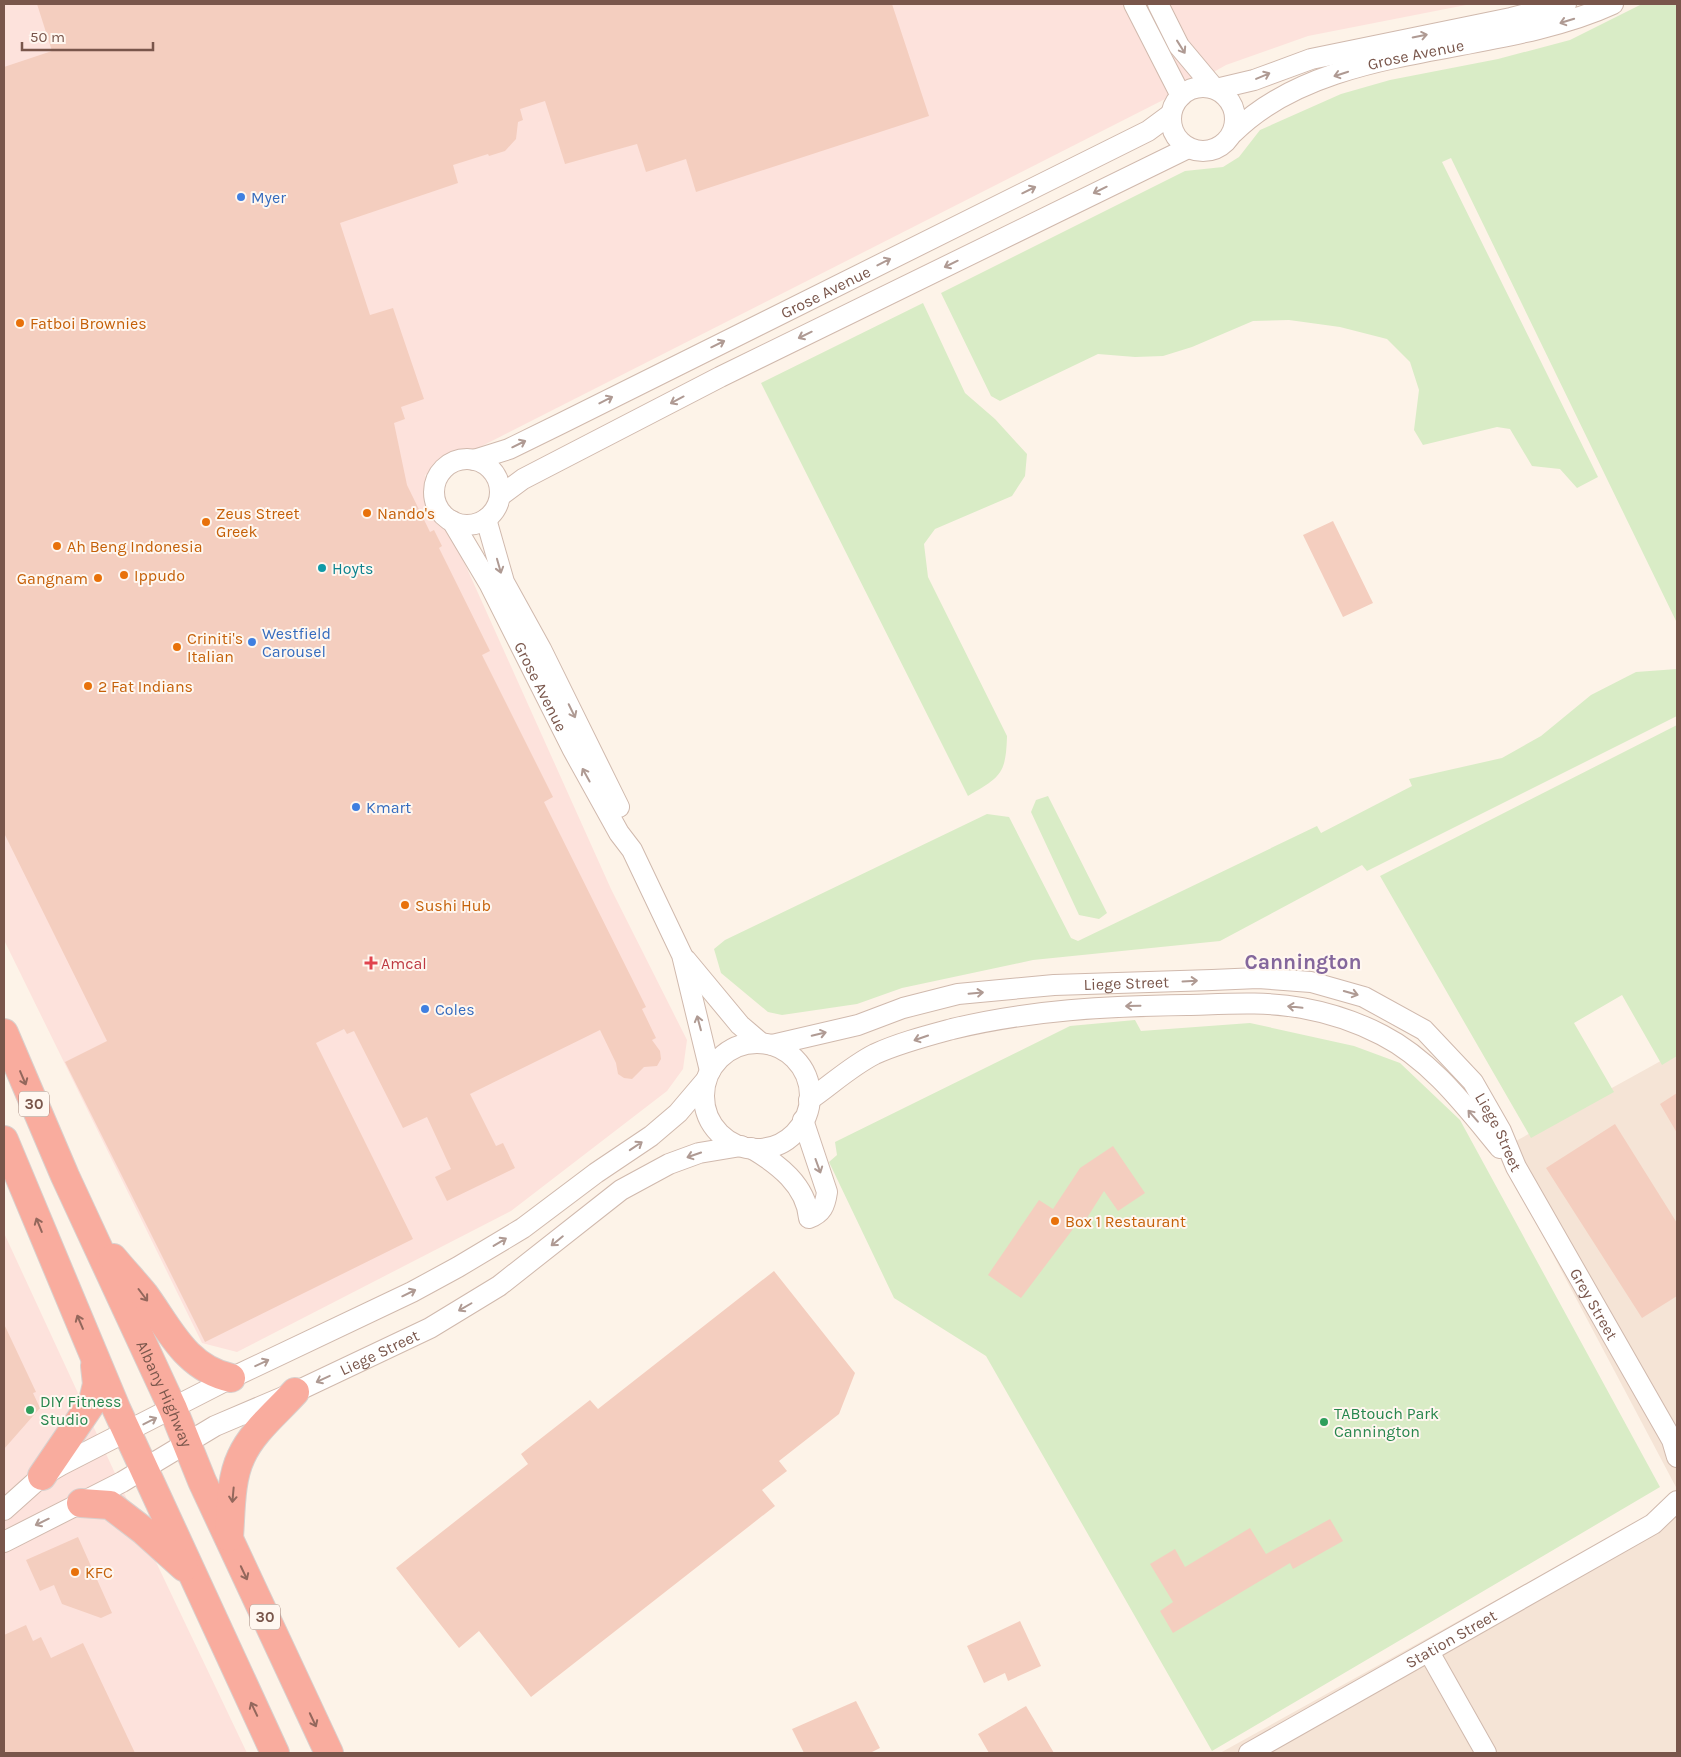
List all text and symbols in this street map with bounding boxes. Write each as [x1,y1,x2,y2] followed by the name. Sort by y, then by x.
[1560,17,1575,26] one-way arrow
[22,20,154,52] scale bar
[30,28,65,46] text: 50 m
[1412,31,1428,40] one-way arrow
[1365,35,1465,74] street label: Grose Avenue
[1176,39,1186,53] one-way arrow
[1333,69,1349,79] one-way arrow
[1255,71,1270,81] one-way arrow
[1021,185,1036,194] one-way arrow
[1093,186,1108,195] one-way arrow
[251,188,286,207] place label: Myer
[235,191,247,203] marker: Myer
[876,257,891,266] one-way arrow
[944,259,959,269] one-way arrow
[777,261,873,322] street label: Grose Avenue
[30,314,147,333] place label: Fatboi Brownies
[14,317,26,329] marker: Fatboi Brownies
[798,331,813,340] one-way arrow
[710,339,725,349] one-way arrow
[598,395,613,404] one-way arrow
[669,395,684,405] one-way arrow
[511,439,526,448] one-way arrow
[216,504,300,541] place label: Zeus Street Greek
[377,504,435,523] place label: Nando's
[361,507,373,519] marker: Nando's
[200,516,212,528] marker: Zeus Street Greek
[67,537,203,556] place label: Ah Beng Indonesia
[51,540,63,552] marker: Ah Beng Indonesia
[495,558,505,574] one-way arrow
[332,559,373,578] place label: Hoyts
[316,562,328,574] marker: Hoyts
[134,566,185,585] place label: Ippudo
[17,569,88,588] place label: Gangnam
[118,569,130,581] marker: Ippudo
[92,572,104,584] marker: Gangnam
[262,624,331,661] place label: Westfield Carousel
[187,629,243,666] place label: Criniti's Italian
[246,636,258,648] marker: Westfield Carousel
[511,638,572,734] street label: Grose Avenue
[171,641,183,653] marker: Criniti's Italian
[98,677,193,696] place label: 2 Fat Indians
[82,680,94,692] marker: 2 Fat Indians
[567,704,577,719] one-way arrow
[581,768,591,782] one-way arrow
[366,798,411,817] place label: Kmart
[350,801,362,813] marker: Kmart
[415,896,491,915] place label: Sushi Hub
[399,899,411,911] marker: Sushi Hub
[1244,950,1362,974] district label: Cannington
[381,954,427,973] place label: Amcal
[365,957,377,969] marker: Amcal
[1083,972,1169,994] street label: Liege Street
[1182,976,1198,985] one-way arrow
[968,988,984,997] one-way arrow
[1343,989,1359,998] one-way arrow
[435,1000,475,1019] place label: Coles
[1125,1001,1141,1011] one-way arrow
[1287,1002,1303,1012] one-way arrow
[419,1003,431,1015] marker: Coles
[694,1016,703,1032] one-way arrow
[811,1029,827,1038] one-way arrow
[914,1034,929,1043] one-way arrow
[18,1070,28,1085] one-way arrow
[1471,1089,1526,1175] street label: Liege Street
[19,1092,49,1116] road number: 30
[1467,1110,1479,1123] one-way arrow
[629,1141,643,1151] one-way arrow
[686,1151,702,1160] one-way arrow
[814,1158,823,1174] one-way arrow
[1065,1212,1186,1231] place label: Box 1 Restaurant
[1049,1215,1061,1227] marker: Box 1 Restaurant
[34,1218,43,1234] one-way arrow
[492,1236,506,1246] one-way arrow
[551,1236,564,1247] one-way arrow
[1566,1265,1622,1343] street label: Grey Street
[138,1288,149,1301] one-way arrow
[401,1288,416,1298] one-way arrow
[458,1303,472,1313] one-way arrow
[74,1315,84,1330] one-way arrow
[336,1325,422,1379] street label: Liege Street
[133,1337,197,1450] street label: Albany Highway
[254,1358,269,1367] one-way arrow
[316,1374,331,1384] one-way arrow
[40,1392,121,1429] place label: DIY Fitness Studio
[24,1404,36,1416] marker: DIY Fitness Studio
[1334,1404,1439,1441] place label: TABtouch Park Cannington
[142,1415,157,1425] one-way arrow
[1318,1416,1330,1428] marker: TABtouch Park Cannington
[228,1487,238,1503] one-way arrow
[35,1518,50,1528] one-way arrow
[85,1563,113,1582] place label: KFC
[240,1565,250,1580] one-way arrow
[69,1566,81,1578] marker: KFC
[250,1604,280,1630] road number: 30
[1402,1605,1500,1672] street label: Station Street
[249,1702,258,1717] one-way arrow
[309,1712,319,1727] one-way arrow

